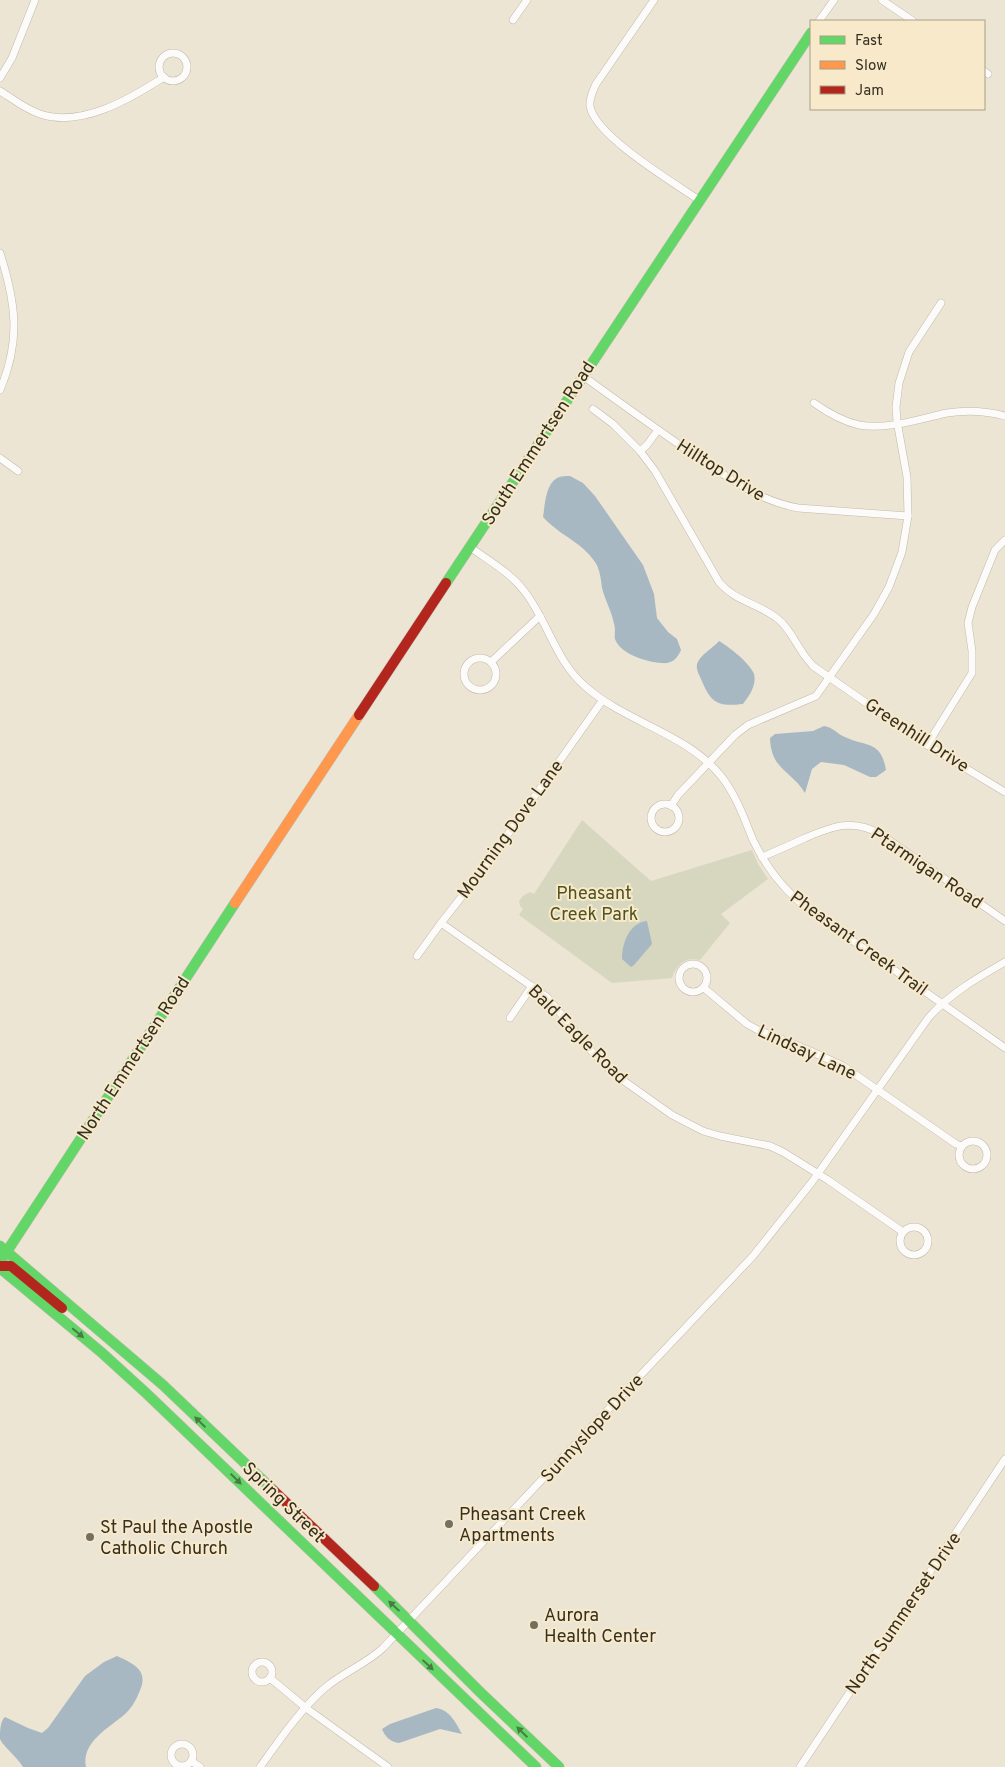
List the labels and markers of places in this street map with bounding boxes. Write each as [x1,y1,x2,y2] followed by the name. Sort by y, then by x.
[459,1504,586,1548] place label: Pheasant Creek Apartments
[100,1517,253,1561] place label: St Paul the Apostle Catholic Church
[443,1518,455,1530] marker: Pheasant Creek Apartments
[84,1531,96,1543] marker: St Paul the Apostle Catholic Church
[544,1605,656,1649] place label: Aurora Health Center
[528,1619,540,1631] marker: Aurora Health Center

